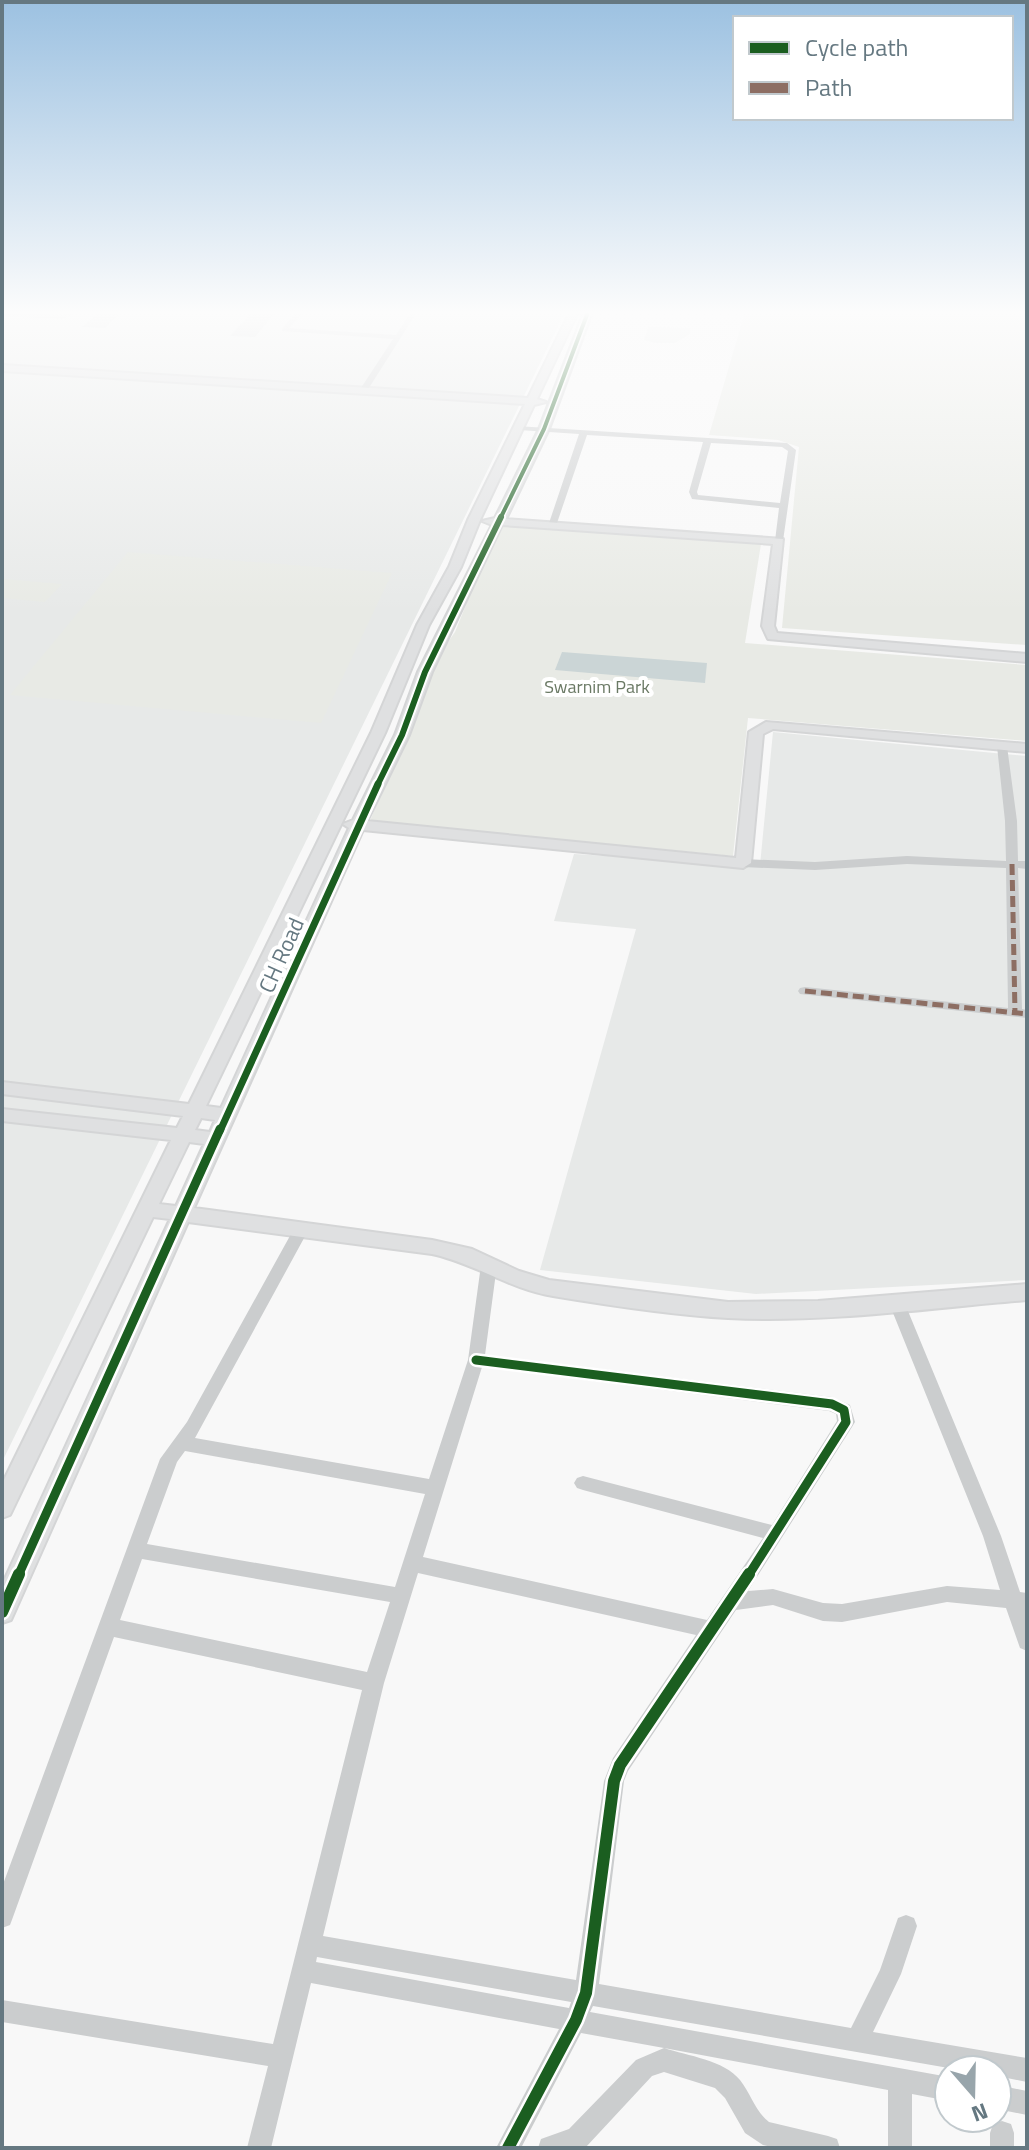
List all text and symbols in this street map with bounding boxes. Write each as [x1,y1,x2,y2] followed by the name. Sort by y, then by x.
[733,16,1013,120] legend
[805,29,908,65] text: Cycle path
[805,69,852,105] text: Path
[544,673,650,700] park label: Swarnim Park
[249,912,313,998] street label: CH Road
[933,2054,1013,2134] north arrow
[967,2094,993,2131] text: N

